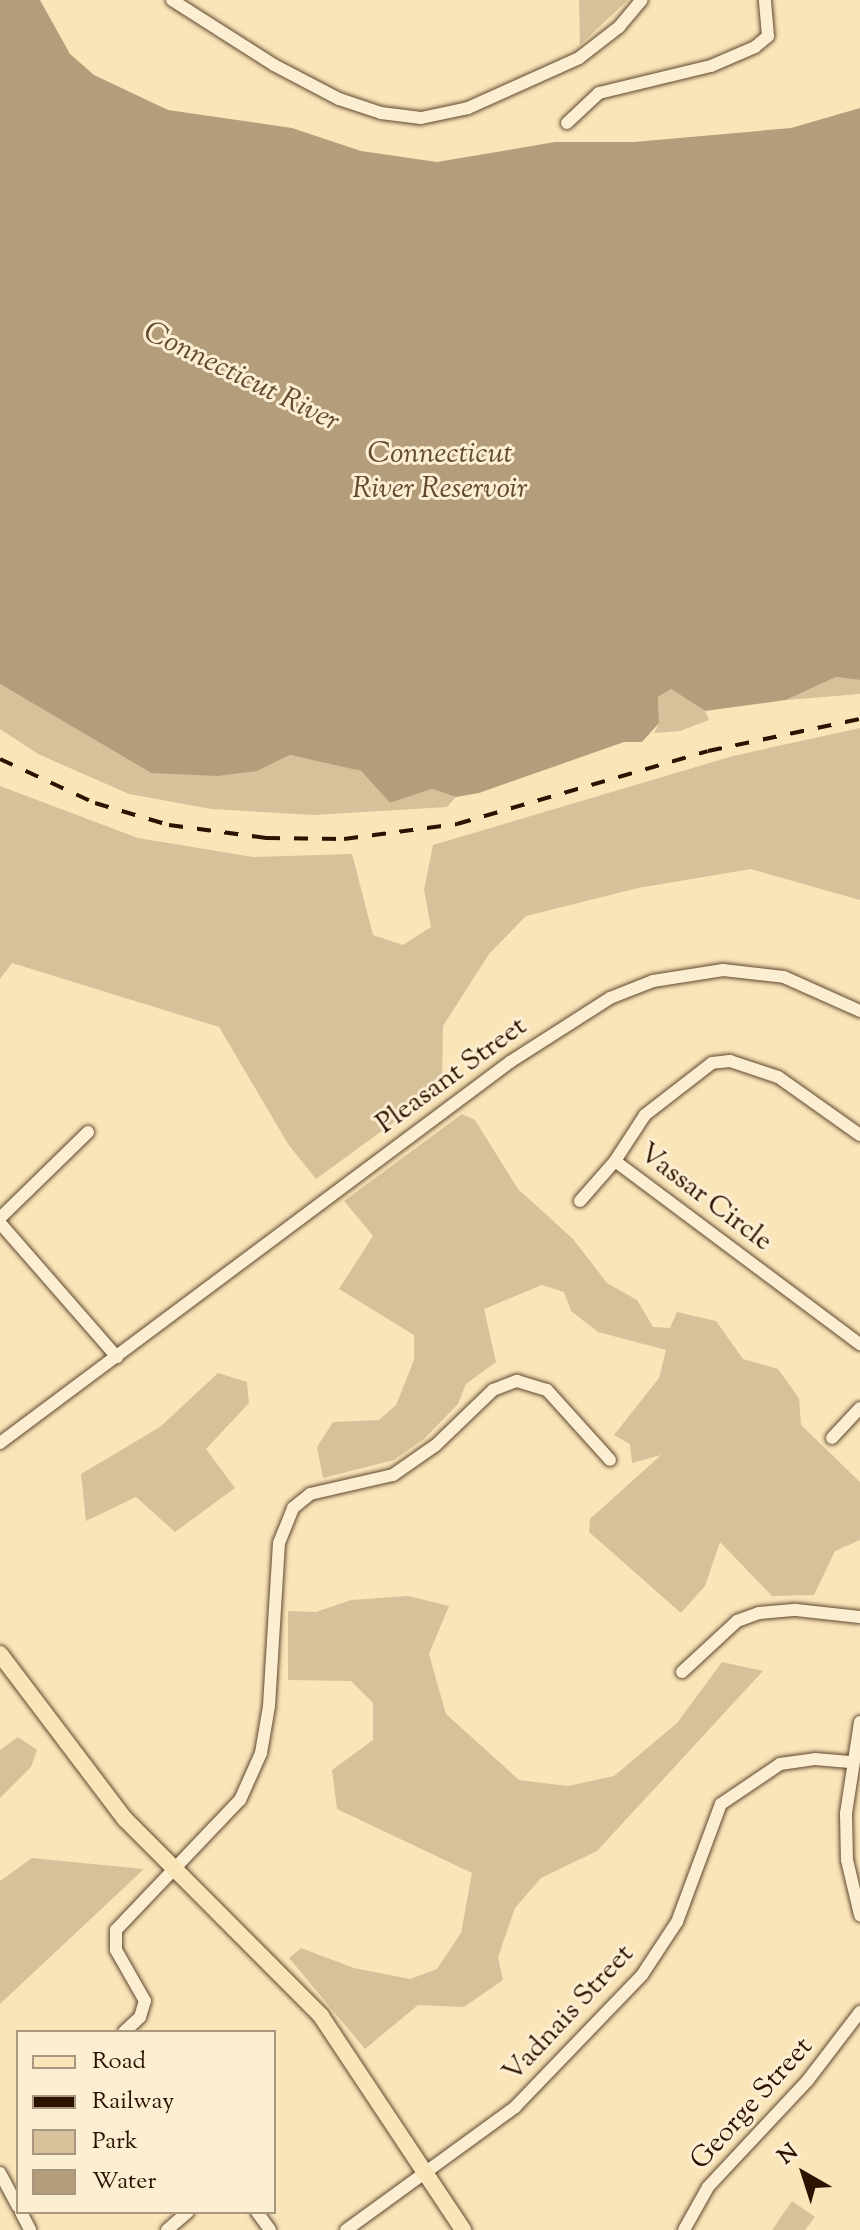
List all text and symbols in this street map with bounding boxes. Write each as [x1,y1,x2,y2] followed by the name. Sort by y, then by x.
[137,315,345,441] water label: Connecticut River
[352,437,528,508] water label: Connecticut River Reservoir
[370,1010,534,1142] street label: Pleasant Street
[632,1137,778,1259] street label: Vassar Circle
[497,1938,641,2090] street label: Vadnais Street
[16,2030,276,2214] legend
[684,2031,820,2177] street label: George Street
[92,2045,146,2079] text: Road
[92,2085,174,2119] text: Railway
[92,2125,138,2159] text: Park
[764,2134,844,2214] north arrow
[772,2137,806,2173] text: N
[92,2165,156,2199] text: Water

